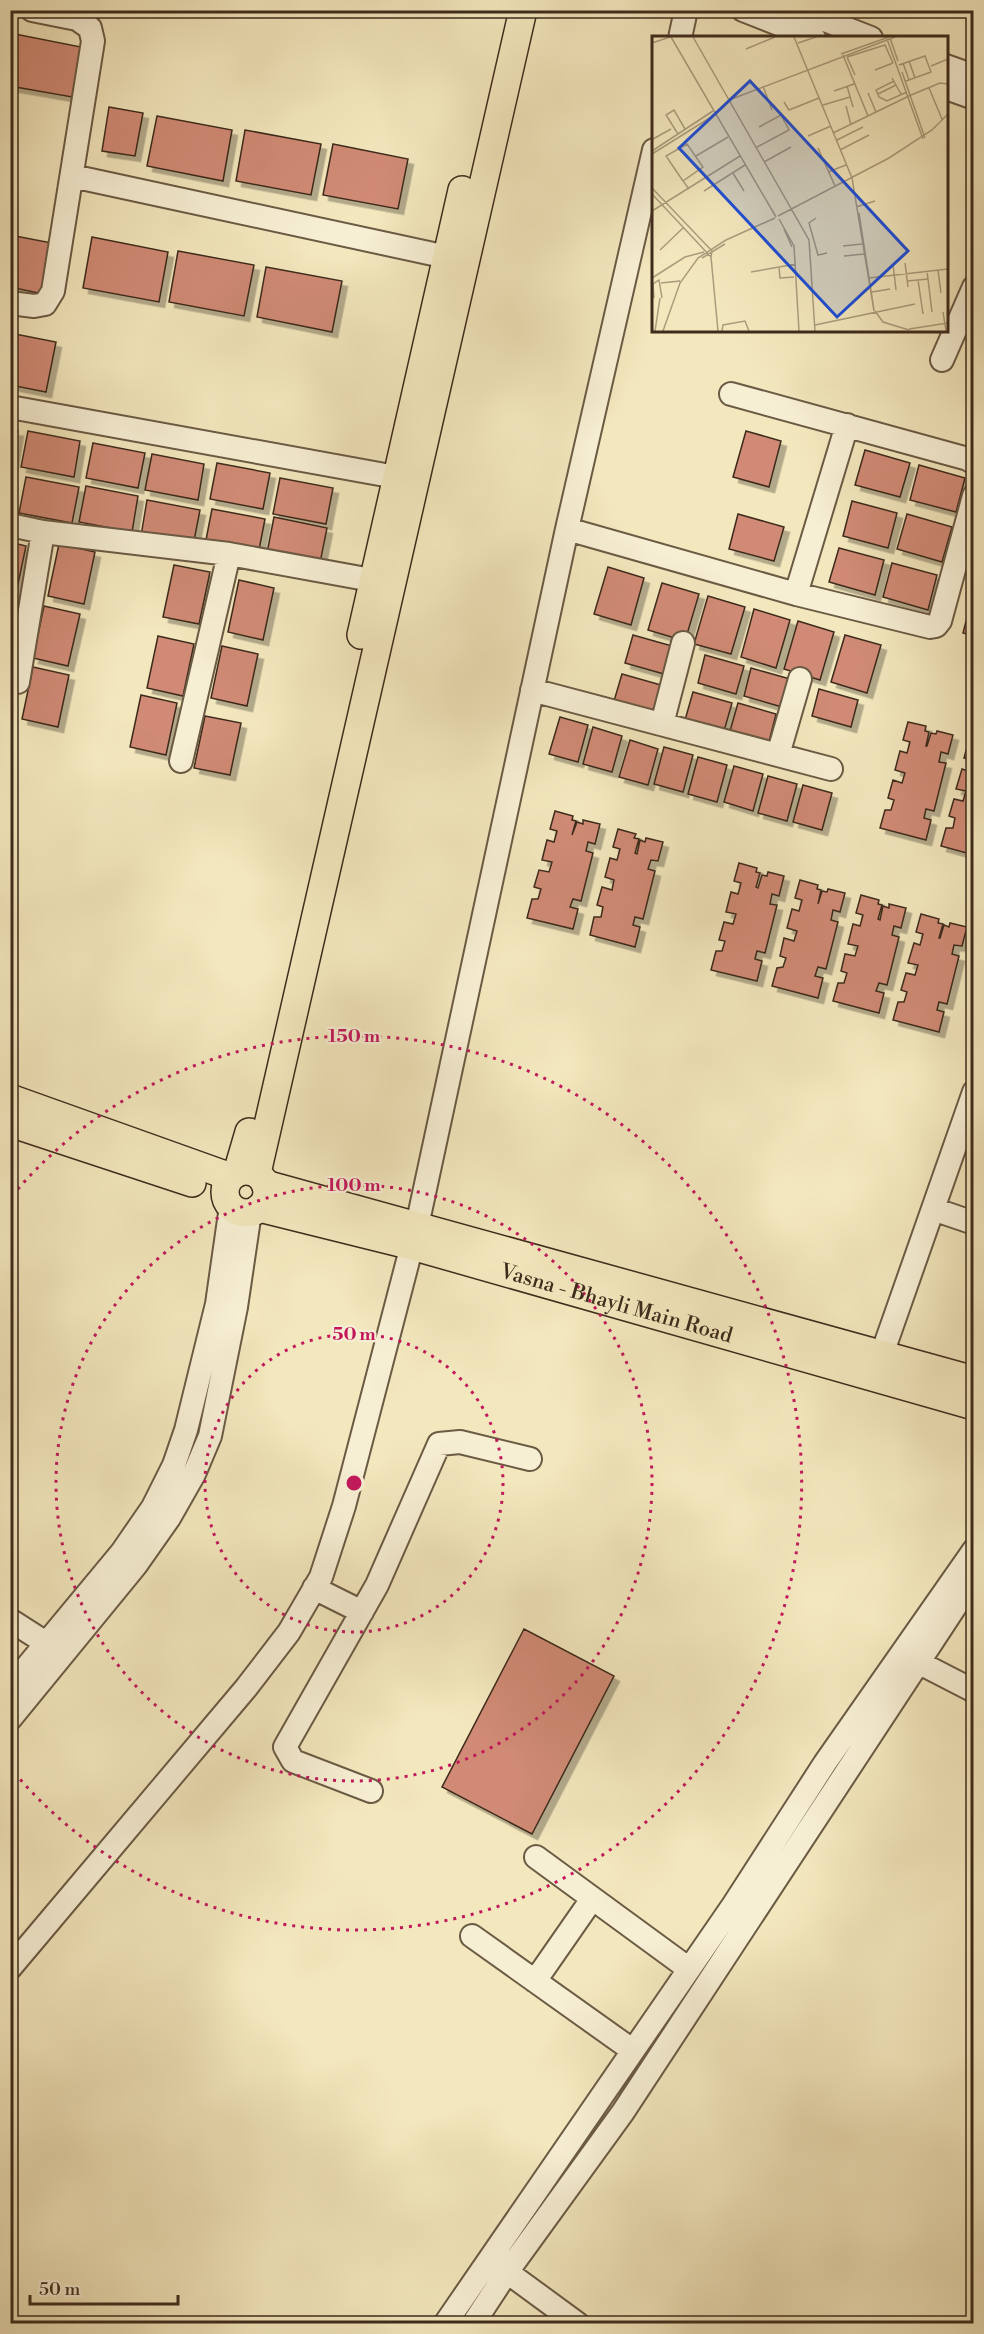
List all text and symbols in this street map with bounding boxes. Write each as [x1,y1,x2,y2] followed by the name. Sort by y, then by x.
[652,36,948,332] inset map
[328,1025,381,1048] text: 150 m
[327,1174,381,1197] text: 100 m
[496,1258,735,1350] street label: Vasna - Bhayli Main Road
[332,1323,376,1346] text: 50 m
[344,1473,364,1493] centre of rings
[30,2268,178,2306] scale bar
[39,2278,81,2301] text: 50 m

